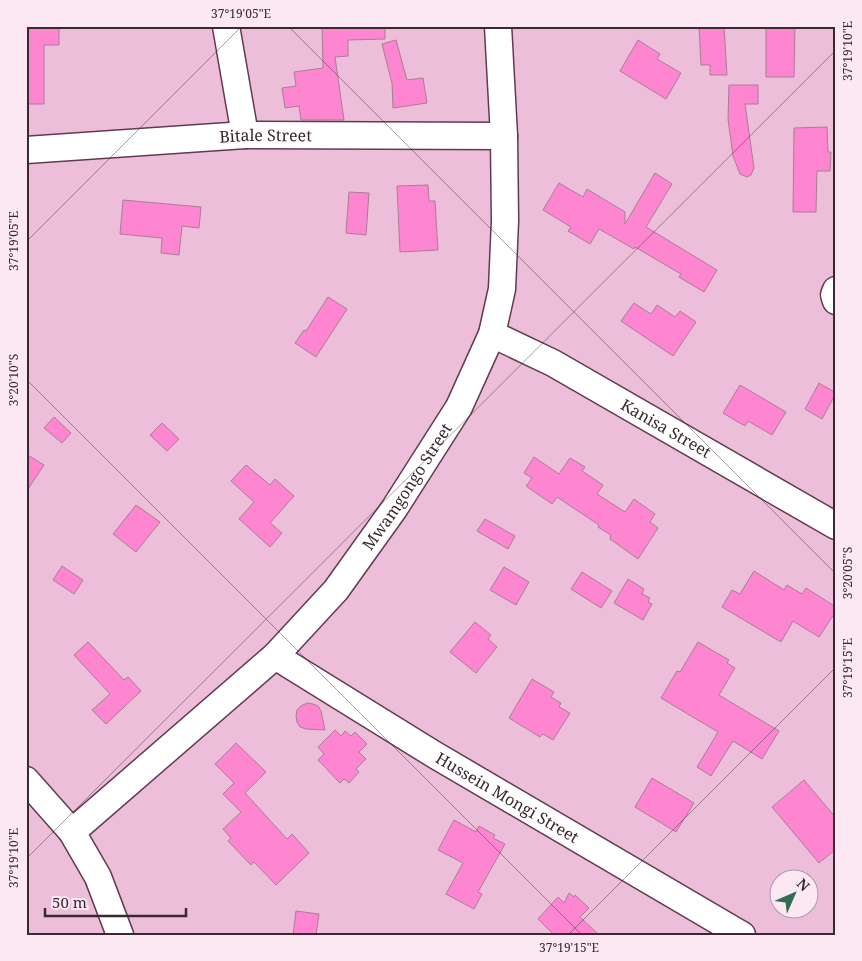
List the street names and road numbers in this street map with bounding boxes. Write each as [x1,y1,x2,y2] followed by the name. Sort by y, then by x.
[218,124,312,148] street label: Bitale Street
[617,393,716,463] street label: Kanisa Street
[357,419,457,554] street label: Mwamgongo Street
[432,747,583,848] street label: Hussein Mongi Street

